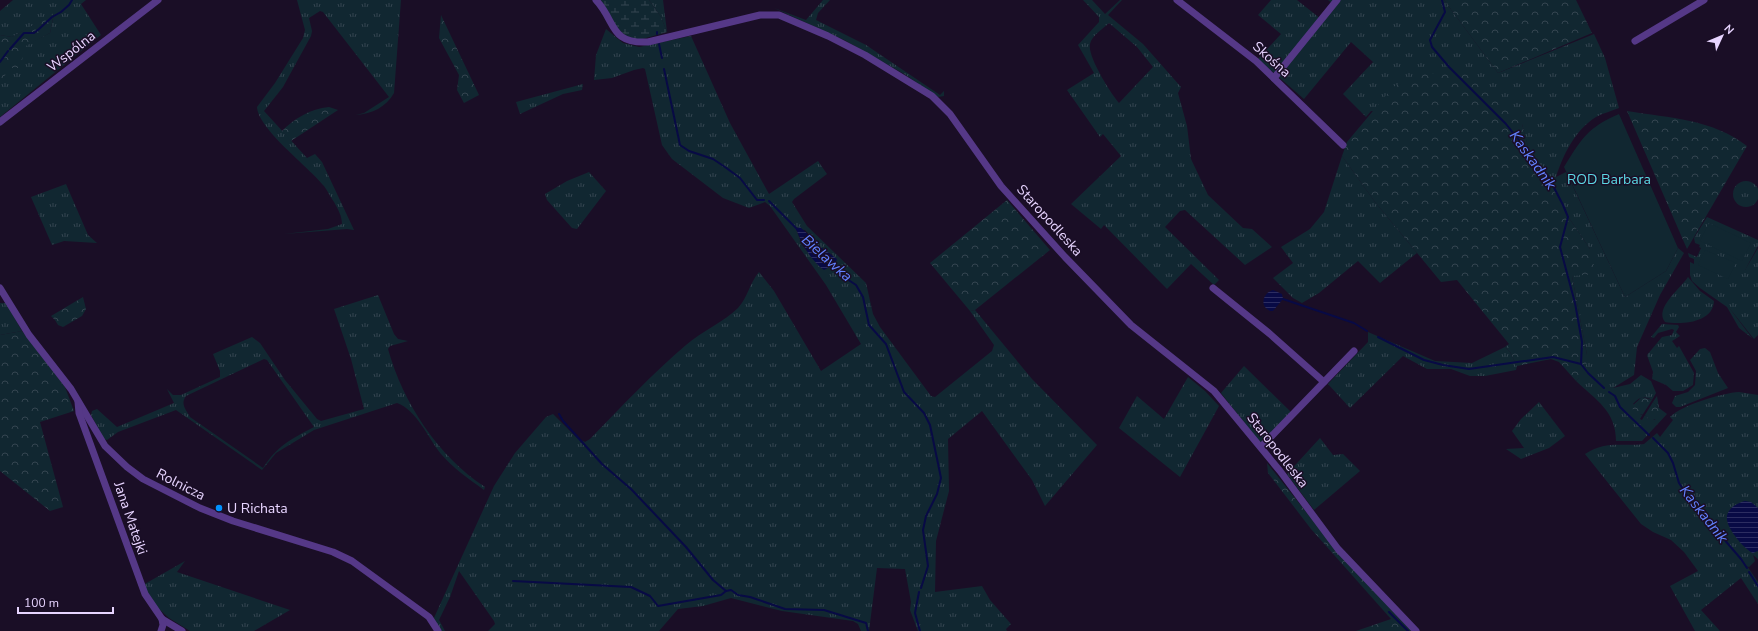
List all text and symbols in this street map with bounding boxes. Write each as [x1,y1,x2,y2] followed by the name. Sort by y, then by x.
[1702,16,1742,56] north arrow
[1721,21,1737,38] text: N
[43,26,100,76] street label: Wspólna
[1248,37,1295,82] street label: Skośna
[1505,127,1561,194] water label: Kaskadnik
[1567,170,1651,189] park label: ROD Barbara
[1012,180,1087,260] street label: Staropodleska
[797,230,857,286] water label: Bielawka
[1242,409,1313,492] street label: Staropodleska
[153,464,209,505] street label: Rolnicza
[109,478,152,557] street label: Jana Matejki
[1675,481,1733,547] water label: Kaskadnik
[227,499,288,518] place label: U Richata
[214,503,224,513] marker: U Richata
[18,589,113,615] scale bar
[24,595,59,611] text: 100 m

